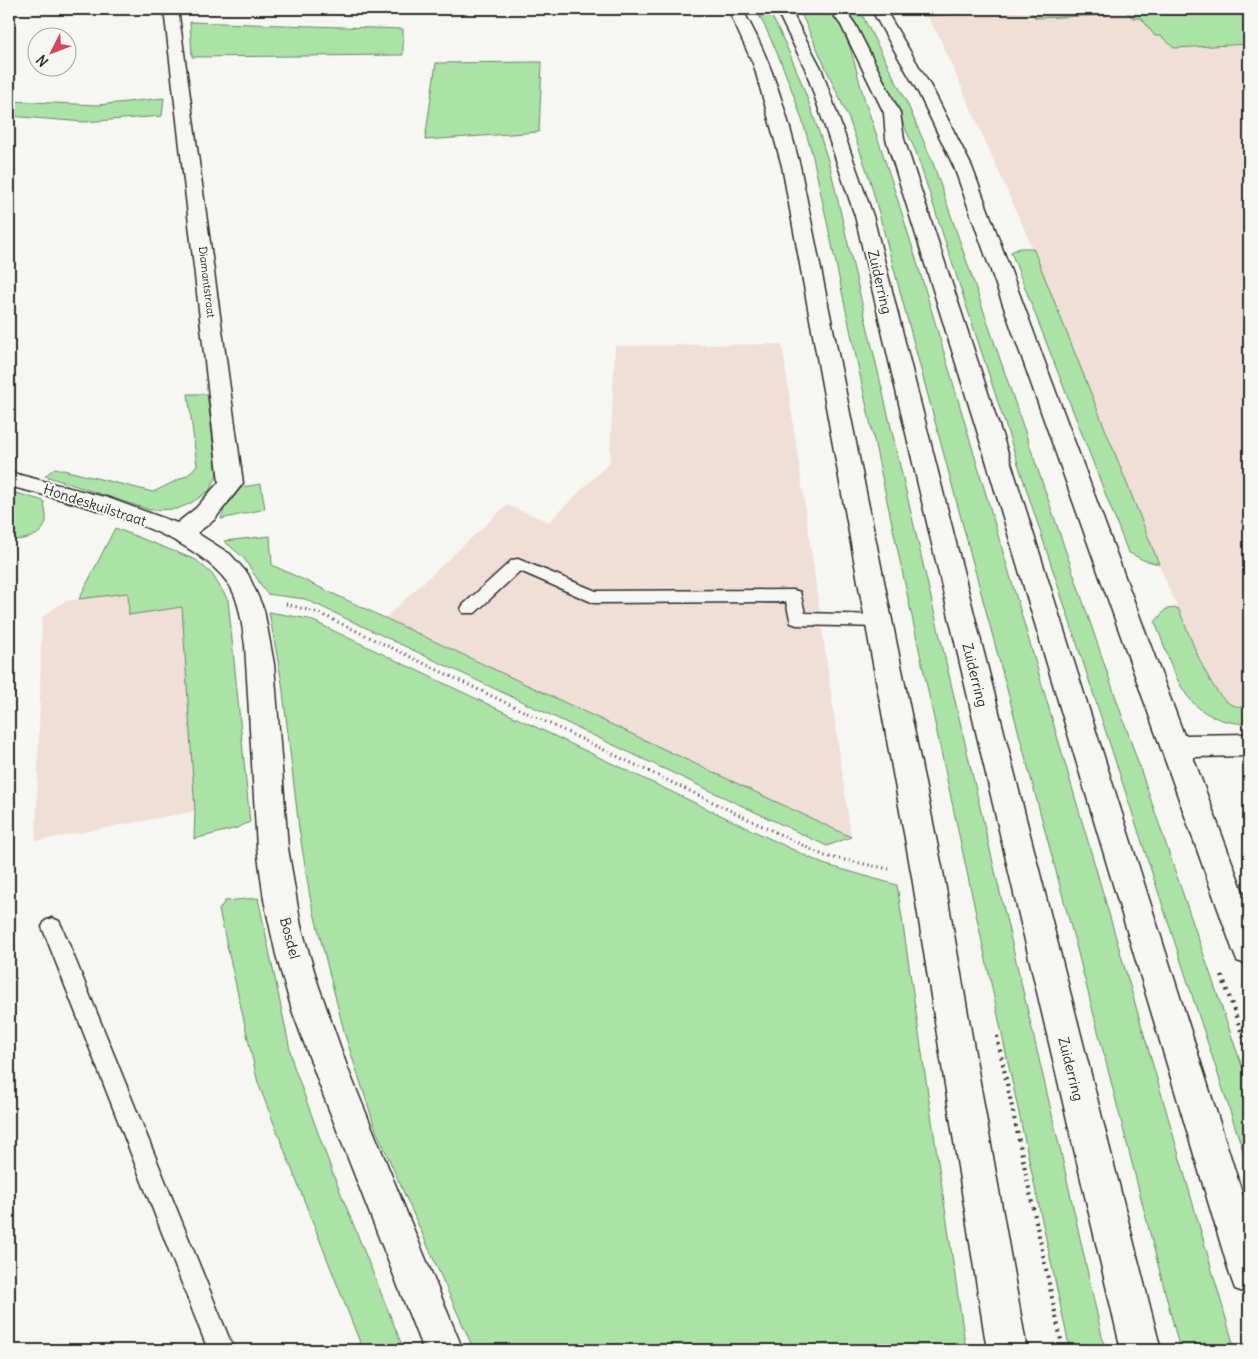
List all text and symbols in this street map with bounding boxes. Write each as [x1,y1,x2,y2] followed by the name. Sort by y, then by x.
[28,28,78,78] north arrow
[32,51,52,70] text: N
[196,246,218,319] street label: Diamantstraat
[864,248,896,316] street label: Zuiderring
[41,480,149,530] street label: Hondeskuilstraat
[958,641,992,709] street label: Zuiderring
[276,915,304,961] street label: Bosdel
[1054,1035,1088,1103] street label: Zuiderring

